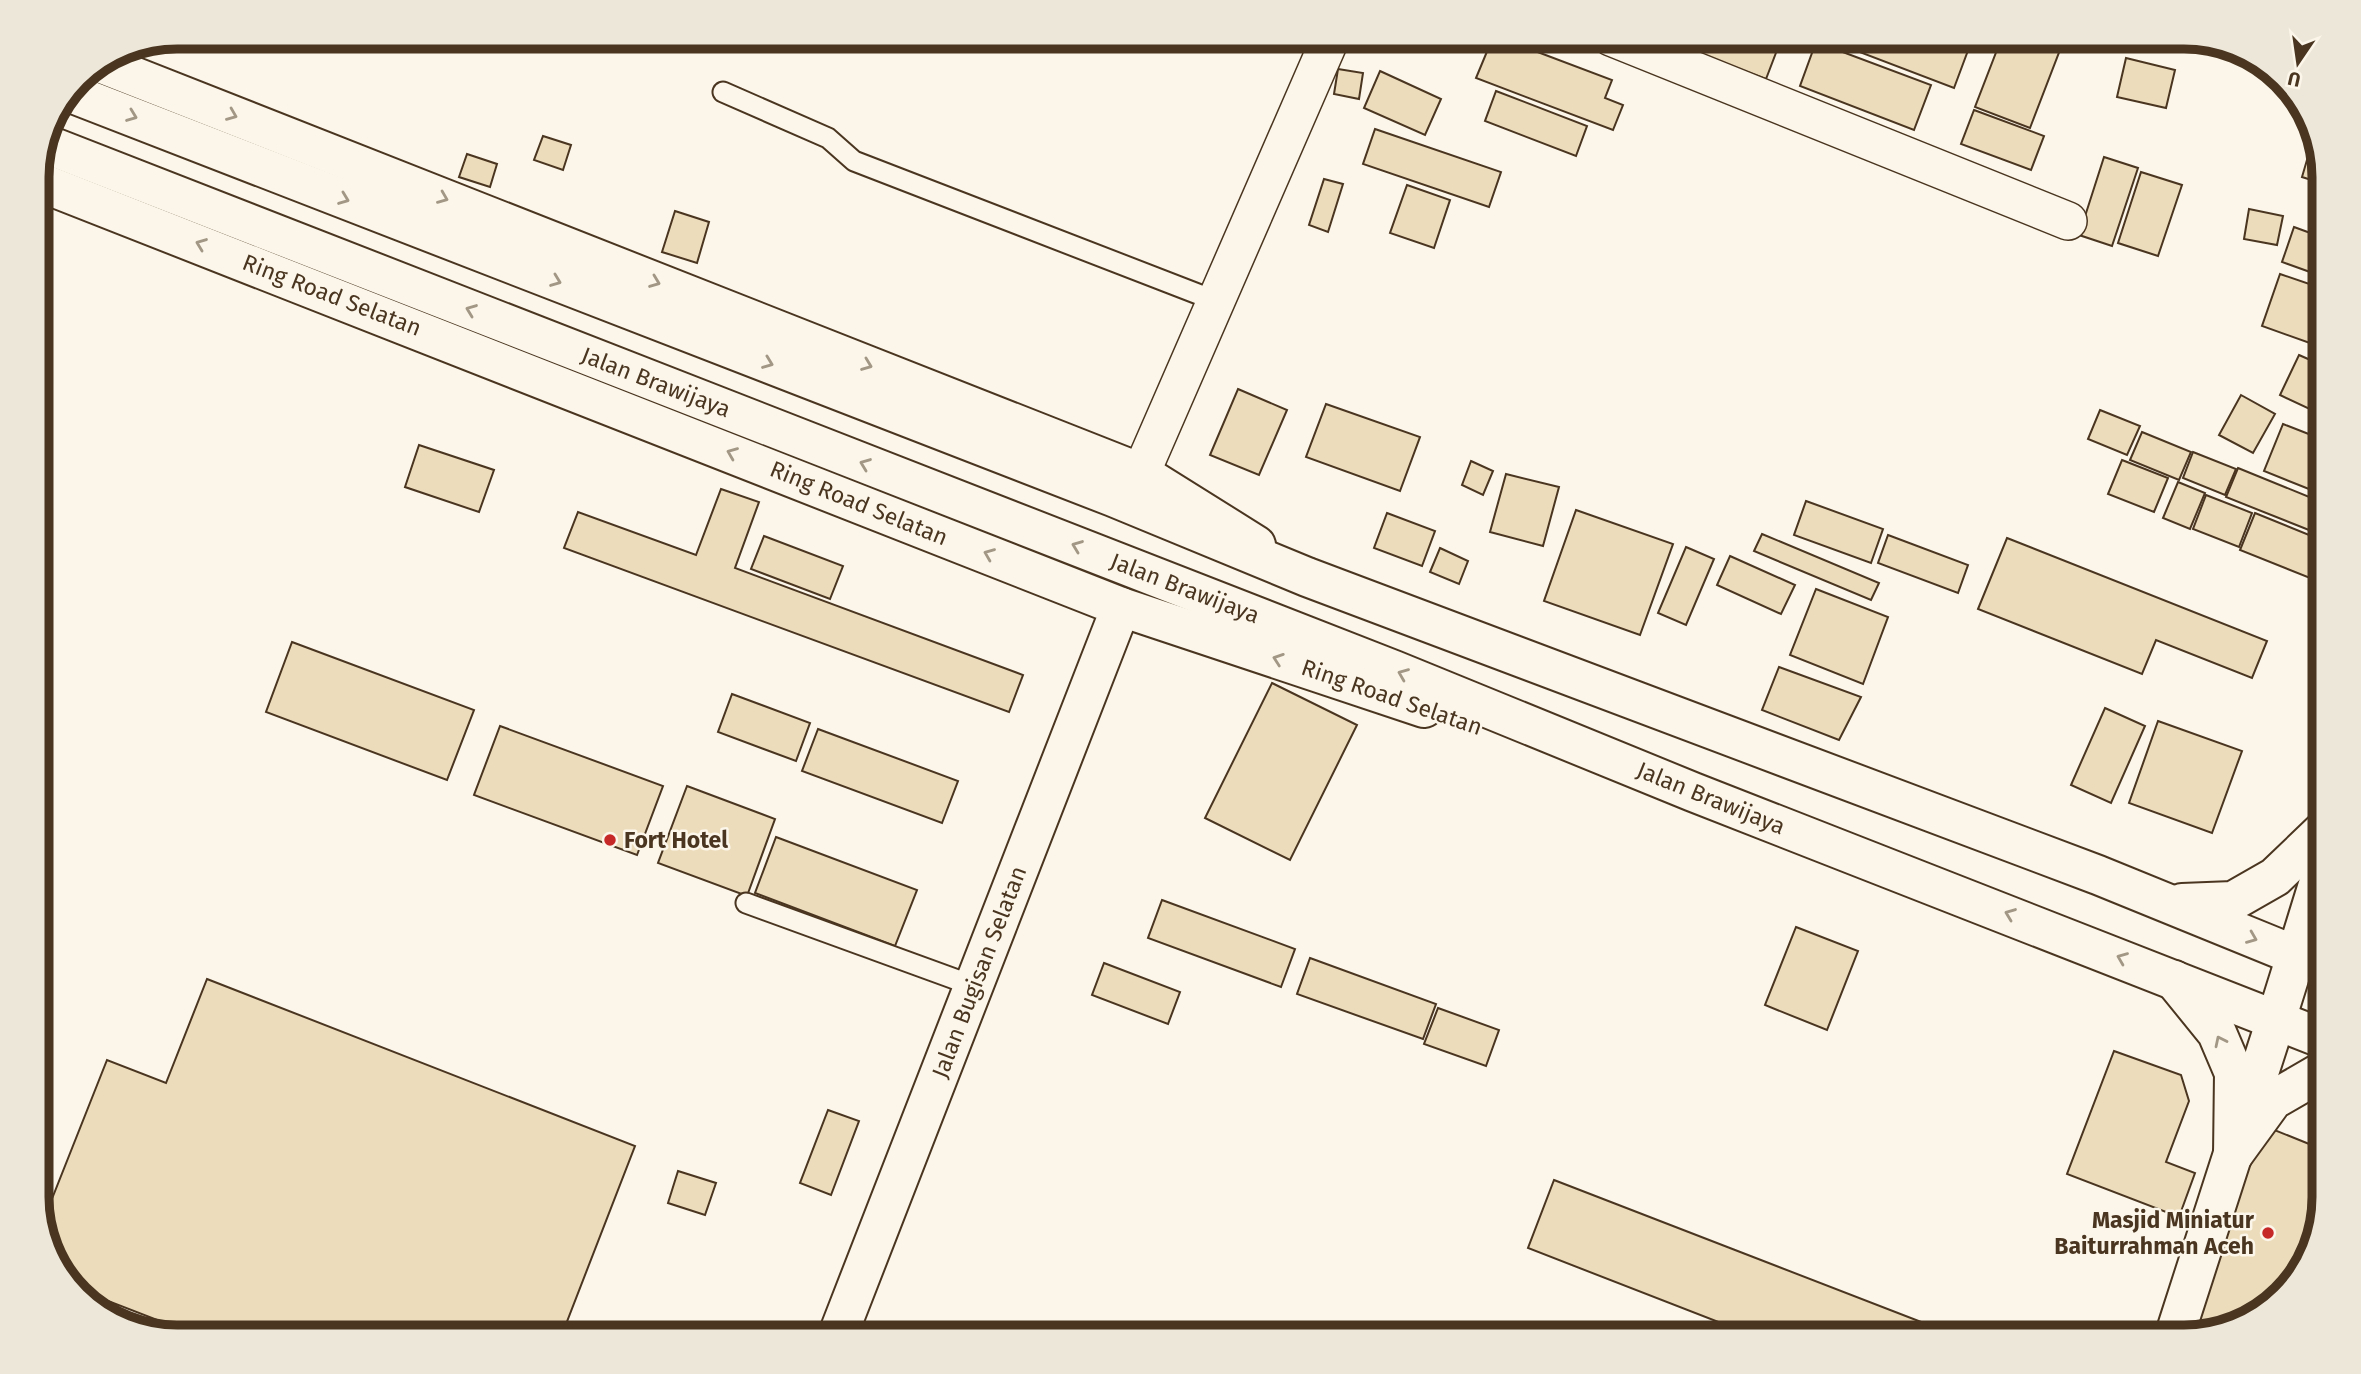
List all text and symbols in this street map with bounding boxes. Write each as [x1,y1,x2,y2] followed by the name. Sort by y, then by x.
[2263,28,2333,98] north arrow
[2286,66,2303,92] text: U
[225,106,237,120] one-way arrow
[125,108,137,122] one-way arrow
[338,190,350,204] one-way arrow
[437,190,449,204] one-way arrow
[196,239,208,253] one-way arrow
[239,248,425,342] street label: Ring Road Selatan
[550,273,562,287] one-way arrow
[648,273,660,287] one-way arrow
[465,304,477,318] one-way arrow
[577,341,735,423] street label: Jalan Brawijaya
[762,355,774,369] one-way arrow
[860,356,872,370] one-way arrow
[727,447,739,461] one-way arrow
[766,455,952,551] street label: Ring Road Selatan
[860,458,872,472] one-way arrow
[1072,541,1084,555] one-way arrow
[1106,547,1264,629] street label: Jalan Brawijaya
[984,549,996,563] one-way arrow
[1273,653,1285,667] one-way arrow
[1298,653,1486,741] street label: Ring Road Selatan
[1398,668,1410,682] one-way arrow
[1633,756,1789,840] street label: Jalan Brawijaya
[624,826,728,854] place label: Fort Hotel
[602,832,618,848] marker: Fort Hotel
[926,862,1032,1082] street label: Jalan Bugisan Selatan
[2004,909,2016,923] one-way arrow
[2245,929,2257,943] one-way arrow
[2116,953,2128,967] one-way arrow
[2214,1036,2228,1048] one-way arrow
[2054,1206,2255,1260] place label: Masjid Miniatur Baiturrahman Aceh
[2260,1225,2276,1241] marker: Masjid Miniatur Baiturrahman Aceh

